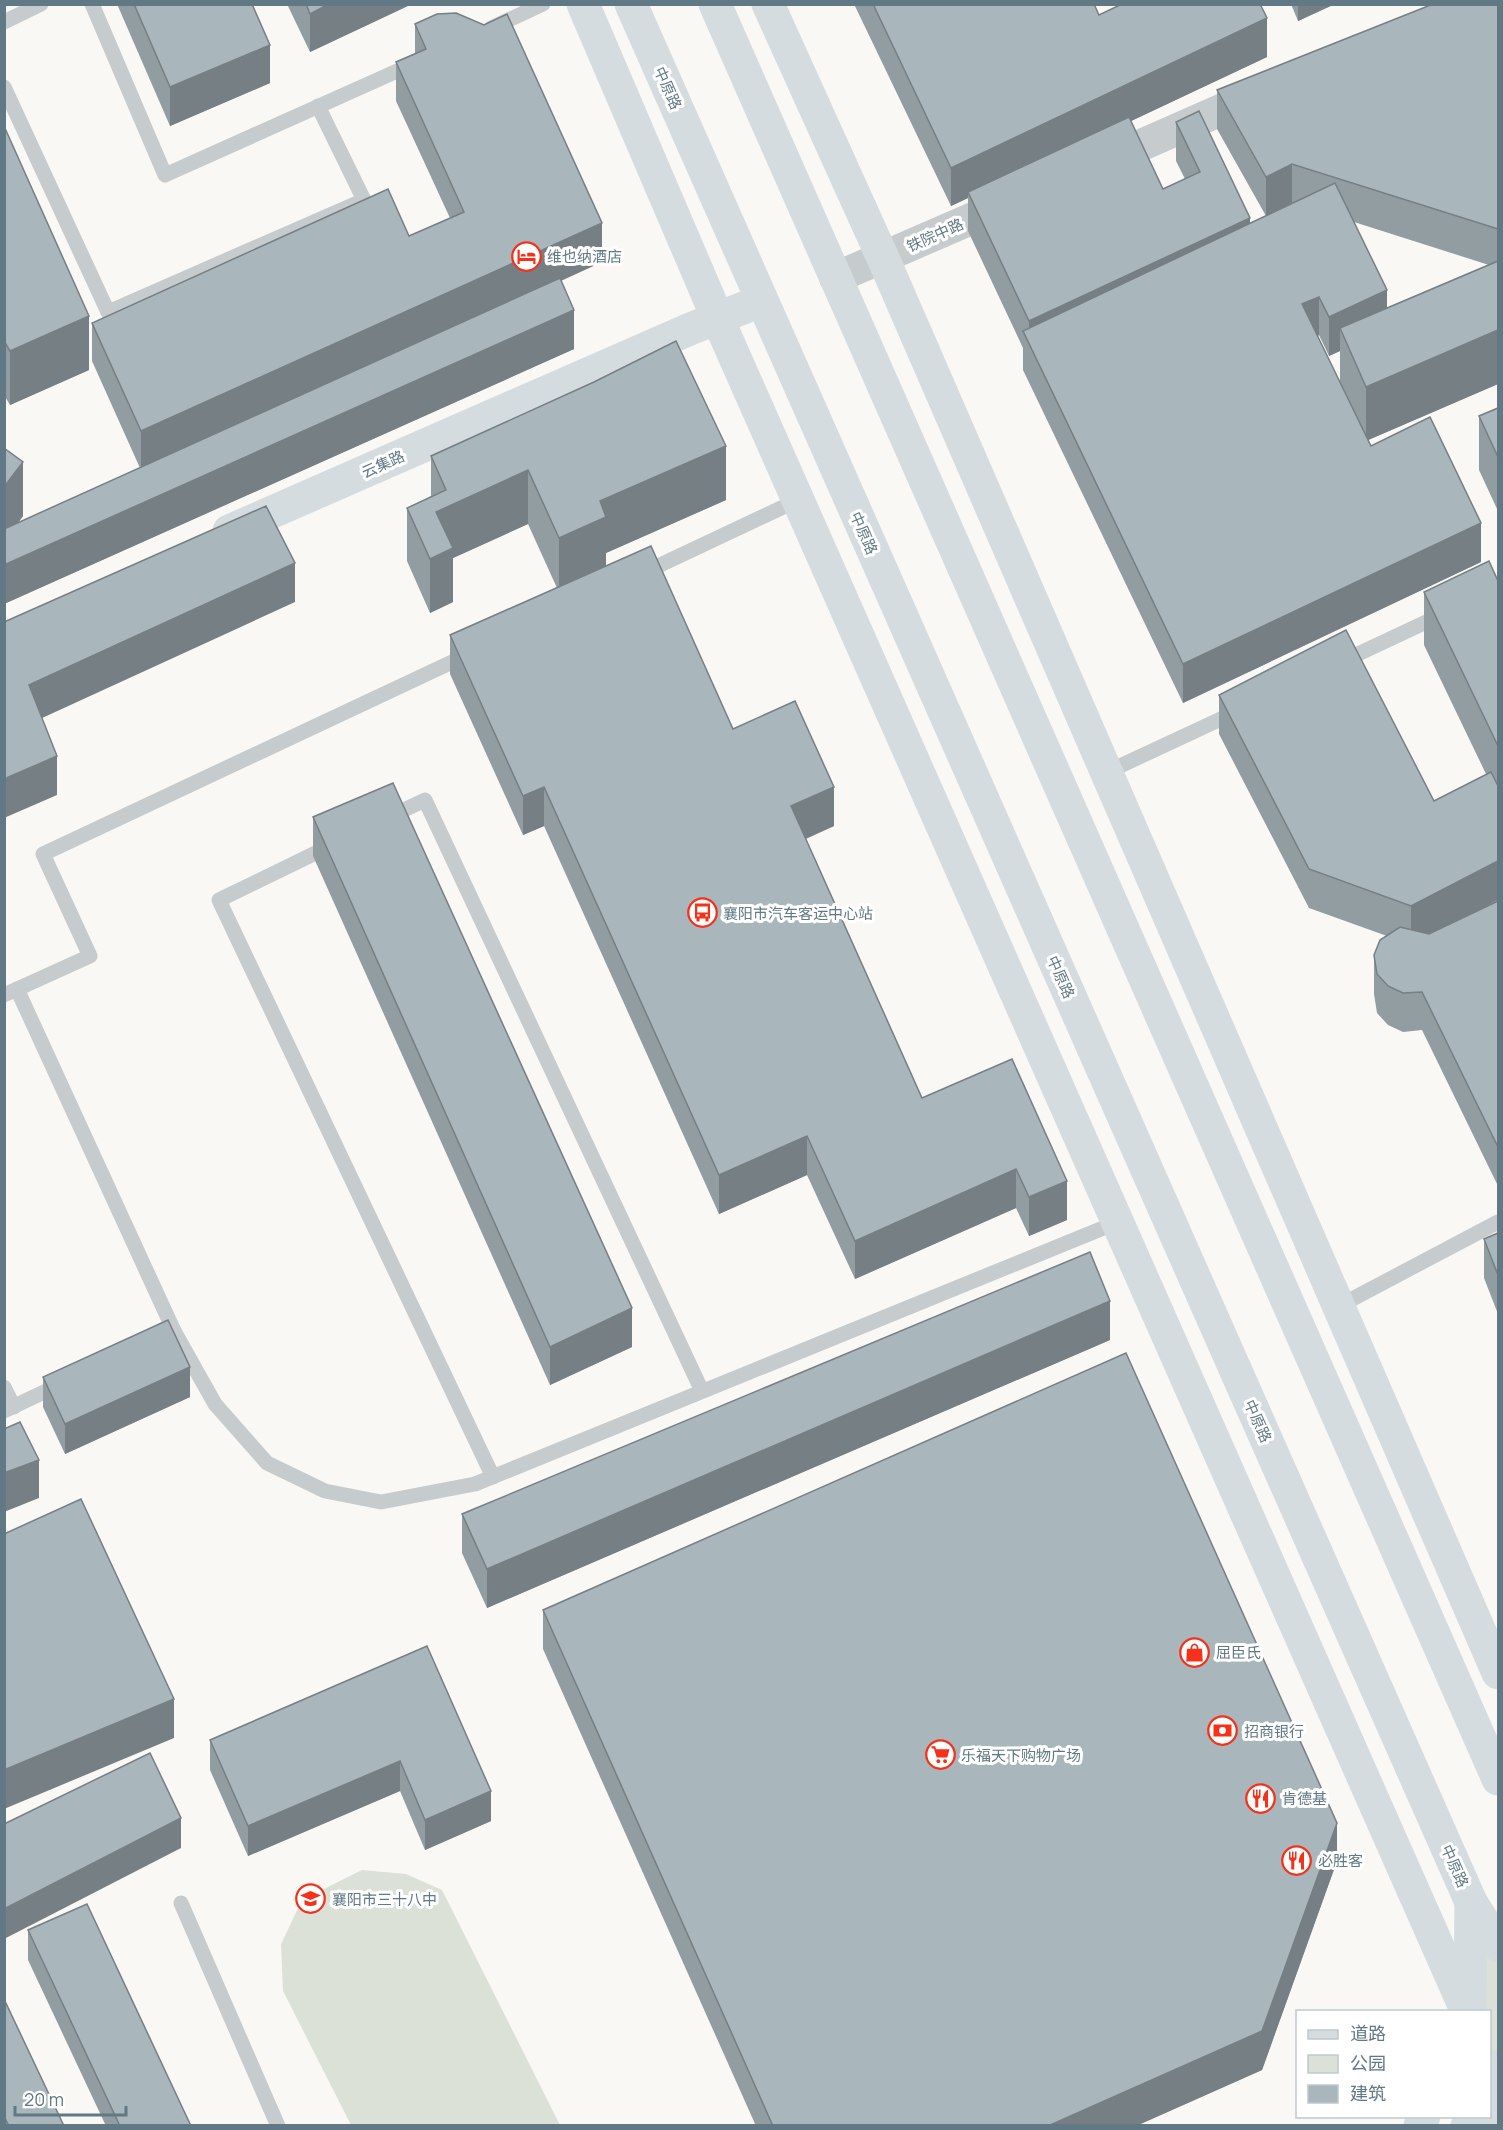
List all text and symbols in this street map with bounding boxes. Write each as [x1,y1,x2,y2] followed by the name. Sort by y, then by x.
[649,63,687,113] street label: 中原路
[903,213,967,257] street label: 铁院中路
[510,240,542,272] hotel icon: 维也纳酒店
[547,246,622,267] place label: 维也纳酒店
[358,445,408,483] street label: 云集路
[845,508,883,558] street label: 中原路
[686,897,718,929] bus stop icon: 襄阳市汽车客运中心站
[723,903,873,924] place label: 襄阳市汽车客运中心站
[1042,952,1080,1002] street label: 中原路
[1239,1396,1277,1446] street label: 中原路
[1179,1636,1211,1668] shop icon: 屈臣氏
[1216,1642,1261,1663] place label: 屈臣氏
[1207,1715,1239,1747] bank icon: 招商银行
[1244,1721,1304,1742] place label: 招商银行
[924,1739,956,1771] supermarket icon: 乐福天下购物广场
[961,1745,1081,1766] place label: 乐福天下购物广场
[1245,1782,1277,1814] restaurant icon: 肯德基
[1282,1788,1327,1809] place label: 肯德基
[1436,1841,1474,1891] street label: 中原路
[1281,1844,1313,1876] restaurant icon: 必胜客
[1318,1850,1363,1871] place label: 必胜客
[295,1883,327,1915] school or university icon: 襄阳市三十八中
[332,1889,437,1910] place label: 襄阳市三十八中
[1296,2010,1491,2118] legend
[1350,2021,1386,2045] text: 道路
[1350,2051,1386,2075] text: 公园
[15,2079,126,2117] scale bar
[1350,2081,1386,2105] text: 建筑
[24,2087,64,2111] text: 20 m

